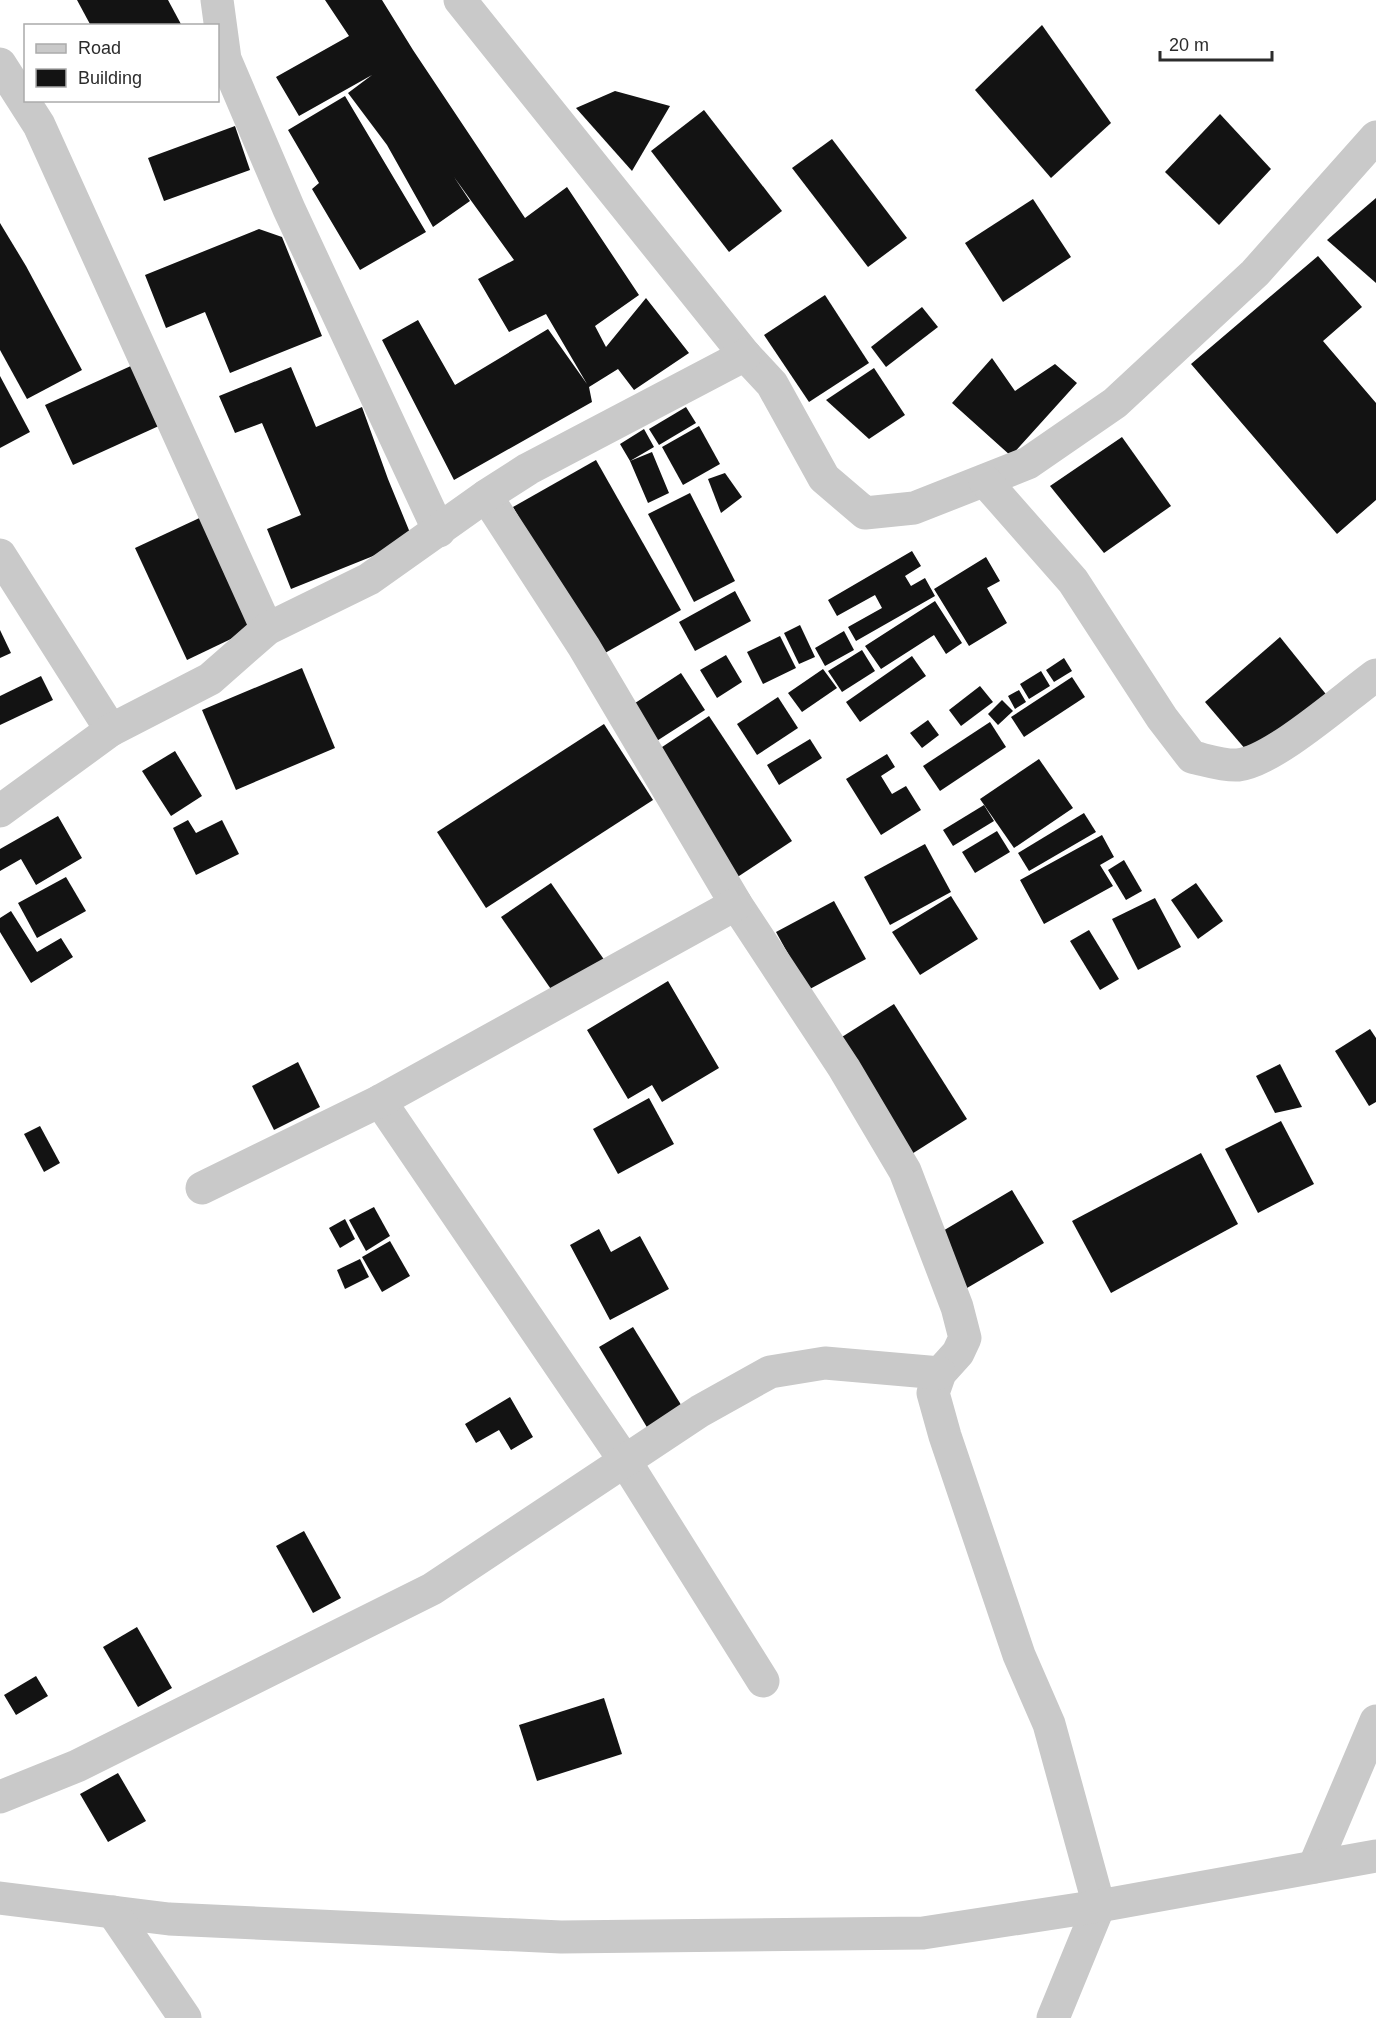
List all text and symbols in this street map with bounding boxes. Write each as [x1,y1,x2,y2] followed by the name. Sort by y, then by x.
[24,24,219,102] legend
[1160,24,1272,62] scale bar
[1169,35,1209,55] text: 20 m
[78,38,121,58] text: Road
[78,68,142,88] text: Building

